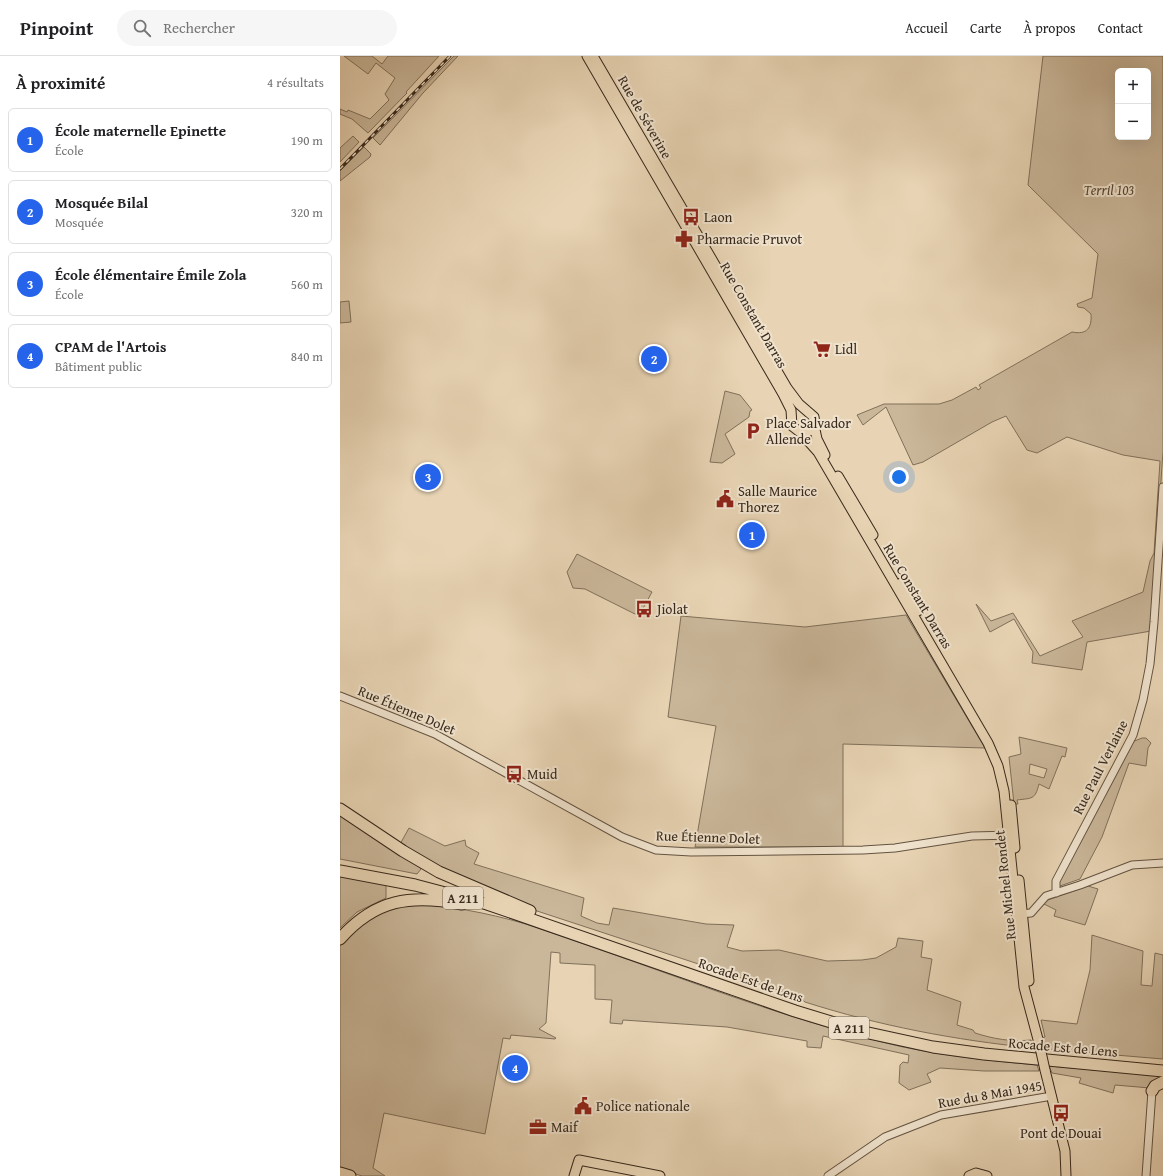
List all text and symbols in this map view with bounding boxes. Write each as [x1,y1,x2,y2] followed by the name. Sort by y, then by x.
[117,10,397,46] search box
[20,14,93,42] text: Pinpoint
[131,17,153,39] icon: search
[163,17,235,38] text: Rechercher
[905,18,948,38] text: Accueil
[970,18,1002,38] text: Carte
[1024,18,1076,38] text: À propos
[1098,18,1143,38] text: Contact
[1115,68,1151,140] map controls
[1115,68,1151,104] button: +
[16,70,105,95] text: À proximité
[613,72,677,163] street label: Rue de Séverine
[267,73,324,92] text: 4 résultats
[1115,104,1151,140] button: −
[55,120,226,141] text: École maternelle Epinette
[27,131,33,150] text: 1
[291,131,323,150] text: 190 m
[55,141,84,160] text: École
[1084,180,1134,200] park label: Terril 103
[55,192,148,213] text: Mosquée Bilal
[27,203,33,222] text: 2
[291,203,323,222] text: 320 m
[681,207,701,227] bus stop icon: Laon
[704,207,733,227] place label: Laon
[55,213,104,232] text: Mosquée
[674,229,694,249] pharmacy icon: Pharmacie Pruvot
[697,229,802,249] place label: Pharmacie Pruvot
[715,258,793,372] street label: Rue Constant Darras
[55,264,247,285] text: École élémentaire Émile Zola
[27,275,33,294] text: 3
[291,275,323,294] text: 560 m
[55,285,84,304] text: École
[55,336,166,357] text: CPAM de l'Artois
[812,339,832,359] supermarket icon: Lidl
[835,339,857,359] place label: Lidl
[641,344,667,374] pin: 2
[27,347,33,366] text: 4
[291,347,323,366] text: 840 m
[55,357,142,376] text: Bâtiment public
[766,413,851,449] place label: Place Salvador Allende
[743,421,763,441] parking icon: Place Salvador Allende
[415,462,441,492] pin: 3
[889,467,909,487] your location
[738,481,818,517] place label: Salle Maurice Thorez
[715,489,735,509] public building icon: Salle Maurice Thorez
[739,520,765,550] pin: 1
[879,540,957,652] street label: Rue Constant Darras
[634,599,654,619] bus stop icon: Jiolat
[655,599,688,619] place label: Jiolat
[355,680,459,740] street label: Rue Étienne Dolet
[1068,716,1133,818] street label: Rue Paul Verlaine
[504,764,524,784] bus stop icon: Muid
[527,764,558,784] place label: Muid
[656,825,761,849] street label: Rue Étienne Dolet
[989,829,1021,941] street label: Rue Michel Rondet
[443,887,483,909] road number: A 211
[696,953,806,1007] street label: Rocade Est de Lens
[829,1017,869,1039] road number: A 211
[1007,1032,1119,1062] street label: Rocade Est de Lens
[502,1053,528,1083] pin: 4
[936,1075,1044,1113] street label: Rue du 8 Mai 1945
[573,1096,593,1116] public building icon: Police nationale
[596,1096,690,1116] place label: Police nationale
[1051,1103,1071,1123] bus stop icon: Pont de Douai
[528,1117,548,1137] office icon: Maif
[551,1117,579,1137] place label: Maif
[1020,1123,1102,1143] place label: Pont de Douai

